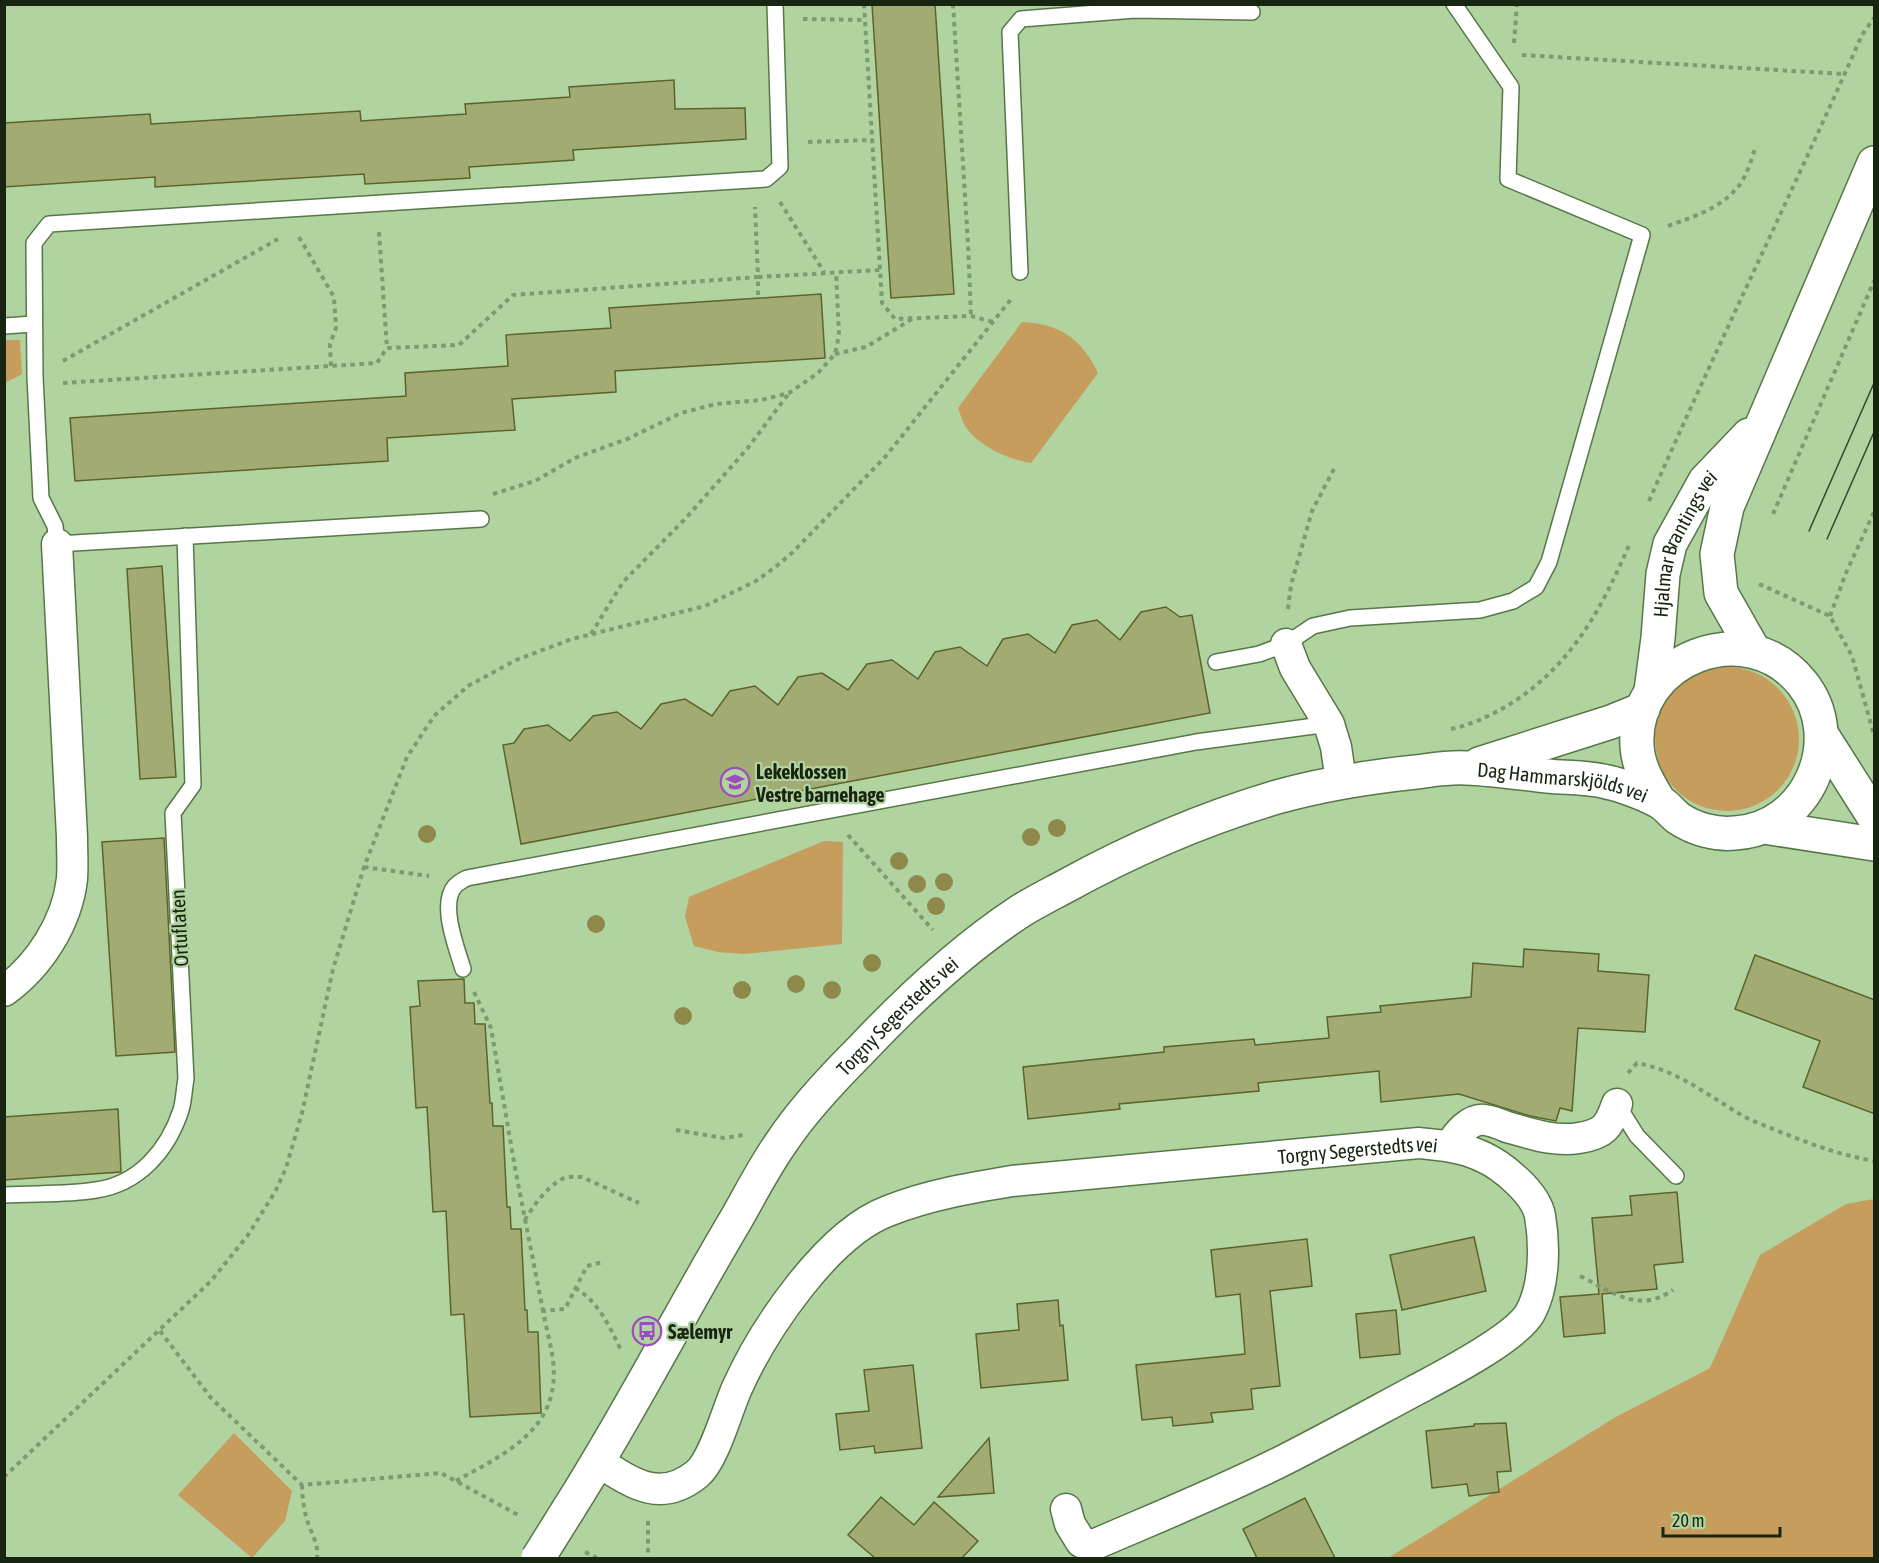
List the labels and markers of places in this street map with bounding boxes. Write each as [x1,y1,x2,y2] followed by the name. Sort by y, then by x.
[755,760,885,806] place label: Lekeklossen Vestre barnehage
[719,766,751,798] school or university icon: Lekeklossen Vestre barnehage
[631,1315,663,1347] bus stop icon: Sælemyr
[668,1320,733,1343] place label: Sælemyr

